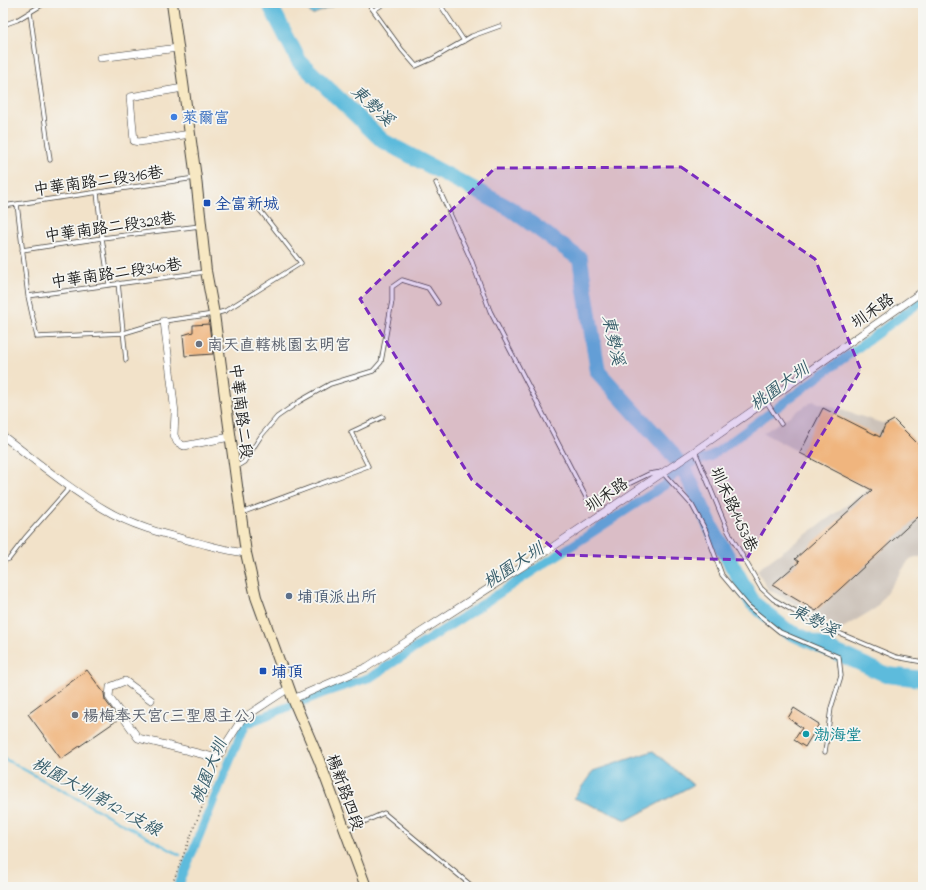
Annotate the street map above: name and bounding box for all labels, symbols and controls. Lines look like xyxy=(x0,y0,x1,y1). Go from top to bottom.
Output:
water label: 東勢溪 xyxy=(345,80,400,133)
place label: 萊爾富 xyxy=(182,107,230,131)
marker: 萊爾富 xyxy=(169,112,179,122)
street label: 中華南路二段316巷 xyxy=(32,161,165,203)
place label: 全富新城 xyxy=(215,193,279,217)
marker: 全富新城 xyxy=(202,198,212,208)
street label: 中華南路二段328巷 xyxy=(43,207,178,249)
street label: 中華南路二段340巷 xyxy=(49,253,183,295)
street label: 圳禾路 xyxy=(847,288,900,335)
water label: 東勢溪 xyxy=(595,313,630,369)
place label: 南天直轄桃園玄明宮 xyxy=(207,334,351,358)
marker: 南天直轄桃園玄明宮 xyxy=(194,339,204,349)
water label: 桃園大圳 xyxy=(745,356,816,417)
street label: 中華南路二段 xyxy=(222,362,258,460)
street label: 圳禾路1453巷 xyxy=(703,463,763,556)
street label: 圳禾路 xyxy=(581,472,634,519)
water label: 桃園大圳 xyxy=(478,536,551,595)
place label: 埔頂派出所 xyxy=(297,586,377,610)
marker: 埔頂派出所 xyxy=(284,591,294,601)
water label: 東勢溪 xyxy=(786,599,844,645)
place label: 埔頂 xyxy=(271,661,303,685)
marker: 埔頂 xyxy=(258,666,268,676)
place label: 楊梅奉天宮(三聖恩主公) xyxy=(83,705,255,729)
marker: 楊梅奉天宮(三聖恩主公) xyxy=(70,710,80,720)
place label: 渤海堂 xyxy=(814,724,862,748)
marker: 渤海堂 xyxy=(801,729,811,739)
water label: 桃園大圳 xyxy=(185,734,234,808)
water label: 桃園大圳第12-1支線 xyxy=(27,751,166,844)
street label: 楊新路四段 xyxy=(319,751,369,834)

